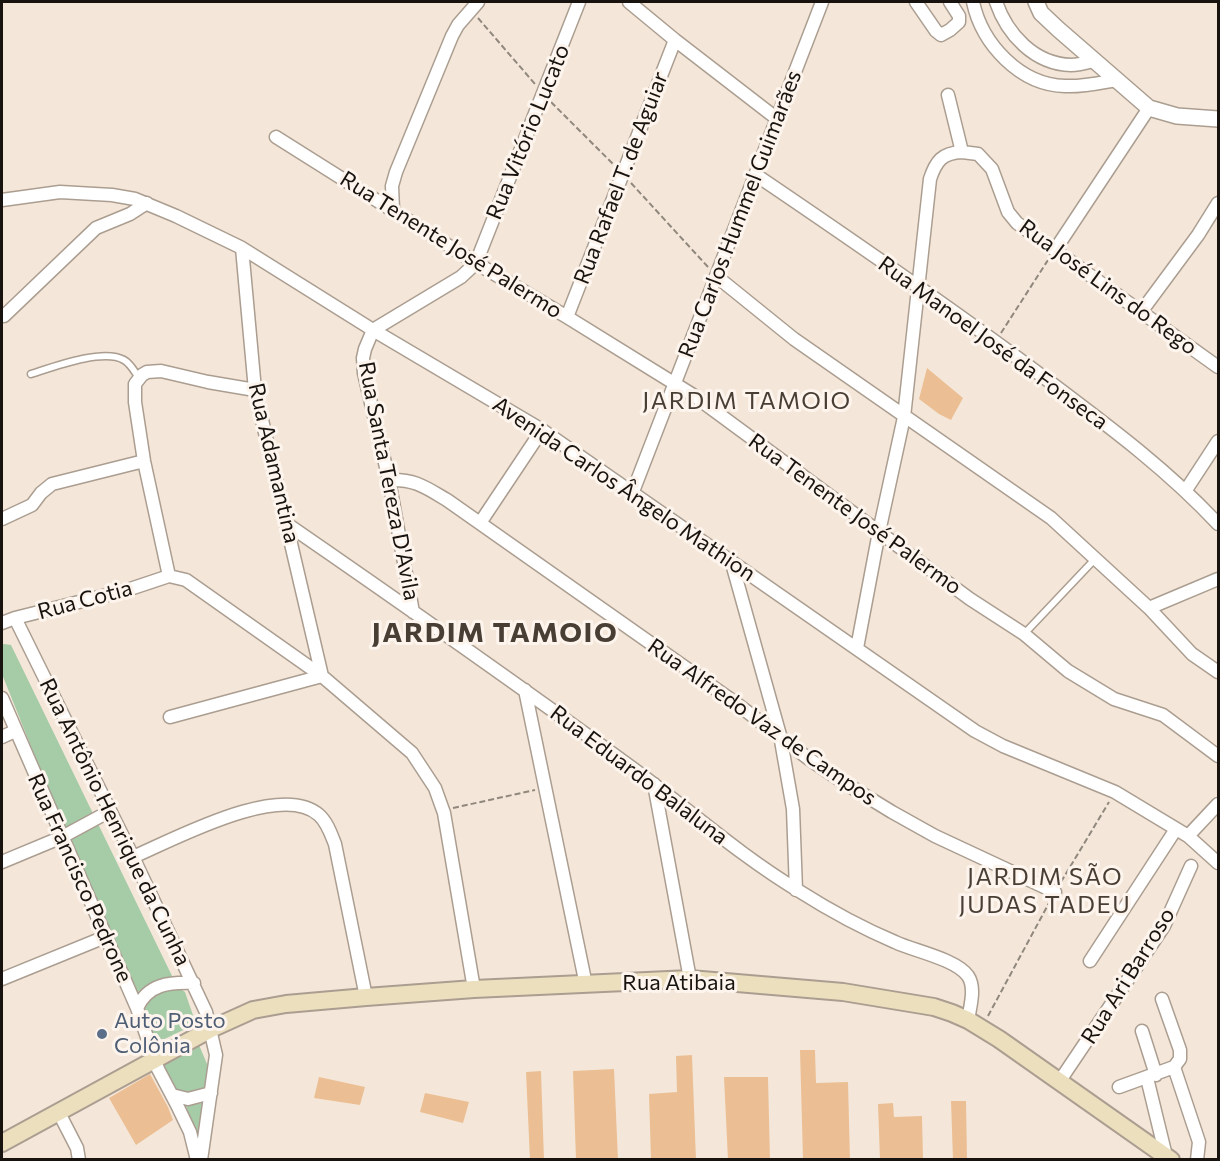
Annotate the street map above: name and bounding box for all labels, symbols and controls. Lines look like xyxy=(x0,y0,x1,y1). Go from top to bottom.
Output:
street label: Rua Vitório Lucato xyxy=(481,41,575,223)
street label: Rua Carlos Hummel Guimarães xyxy=(673,67,807,361)
street label: Rua Rafael T. de Aguiar xyxy=(568,68,674,288)
street label: Rua Tenente José Palermo xyxy=(335,166,567,324)
street label: Rua José Lins do Rego xyxy=(1014,214,1202,360)
street label: Rua Manoel José da Fonseca xyxy=(873,251,1113,435)
street label: Rua Santa Tereza D'Avila xyxy=(353,359,425,603)
street label: Rua Adamantina xyxy=(243,380,305,546)
district label: JARDIM TAMOIO xyxy=(642,387,852,415)
street label: Avenida Carlos Ângelo Mathion xyxy=(488,391,760,587)
street label: Rua Tenente José Palermo xyxy=(743,428,967,600)
street label: Rua Cotia xyxy=(35,575,135,625)
district label: JARDIM TAMOIO xyxy=(372,616,618,650)
street label: Rua Alfredo Vaz de Campos xyxy=(643,633,881,811)
street label: Rua Antônio Henrique da Cunha xyxy=(34,674,196,970)
street label: Rua Eduardo Balaluna xyxy=(545,700,733,850)
street label: Rua Francisco Pedrone xyxy=(22,769,138,987)
district label: JARDIM SÃO JUDAS TADEU xyxy=(959,863,1131,919)
street label: Rua Ari Barroso xyxy=(1076,903,1180,1049)
street label: Rua Atibaia xyxy=(622,970,736,996)
place label: Auto Posto Colônia xyxy=(114,1008,226,1060)
marker: Auto Posto Colônia xyxy=(95,1027,109,1041)

